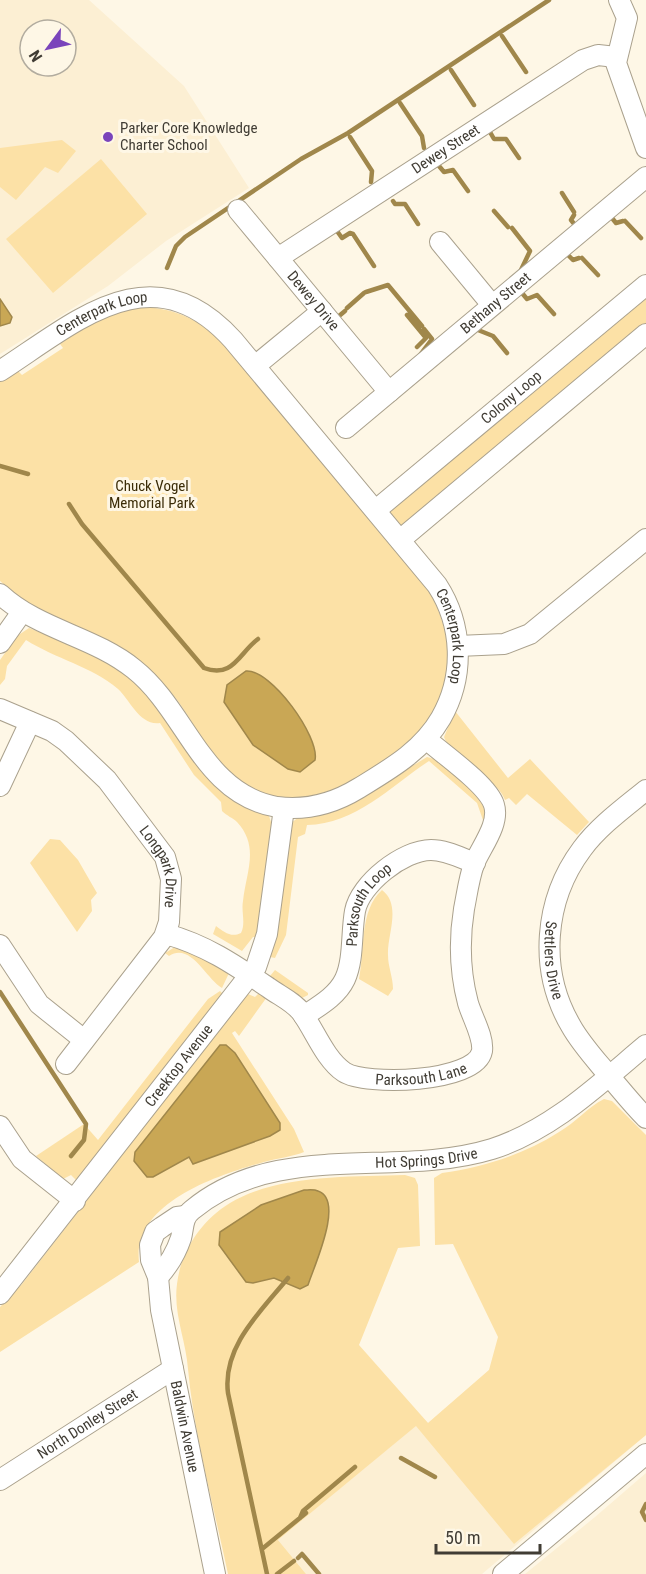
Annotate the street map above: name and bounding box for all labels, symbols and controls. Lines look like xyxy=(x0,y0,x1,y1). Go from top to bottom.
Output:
north arrow xyxy=(18,18,78,78)
text: N xyxy=(25,47,46,65)
place label: Parker Core Knowledge Charter School xyxy=(120,119,257,154)
street label: Dewey Street xyxy=(408,121,483,178)
marker: Parker Core Knowledge Charter School xyxy=(101,130,115,144)
street label: Dewey Drive xyxy=(283,267,343,334)
street label: Bethany Street xyxy=(457,268,534,337)
street label: Centerpark Loop xyxy=(53,288,148,340)
street label: Colony Loop xyxy=(477,367,545,428)
park label: Chuck Vogel Memorial Park xyxy=(109,477,195,512)
street label: Centerpark Loop xyxy=(432,585,467,686)
street label: Longpark Drive xyxy=(136,822,180,908)
street label: Parksouth Loop xyxy=(343,859,395,947)
street label: Settlers Drive xyxy=(540,920,567,1002)
street label: Creektop Avenue xyxy=(141,1021,217,1110)
street label: Parksouth Lane xyxy=(375,1059,470,1089)
street label: Hot Springs Drive xyxy=(375,1144,479,1172)
street label: Baldwin Avenue xyxy=(167,1379,203,1474)
street label: North Donley Street xyxy=(34,1385,141,1463)
scale bar xyxy=(436,1517,540,1555)
text: 50 m xyxy=(445,1527,480,1548)

